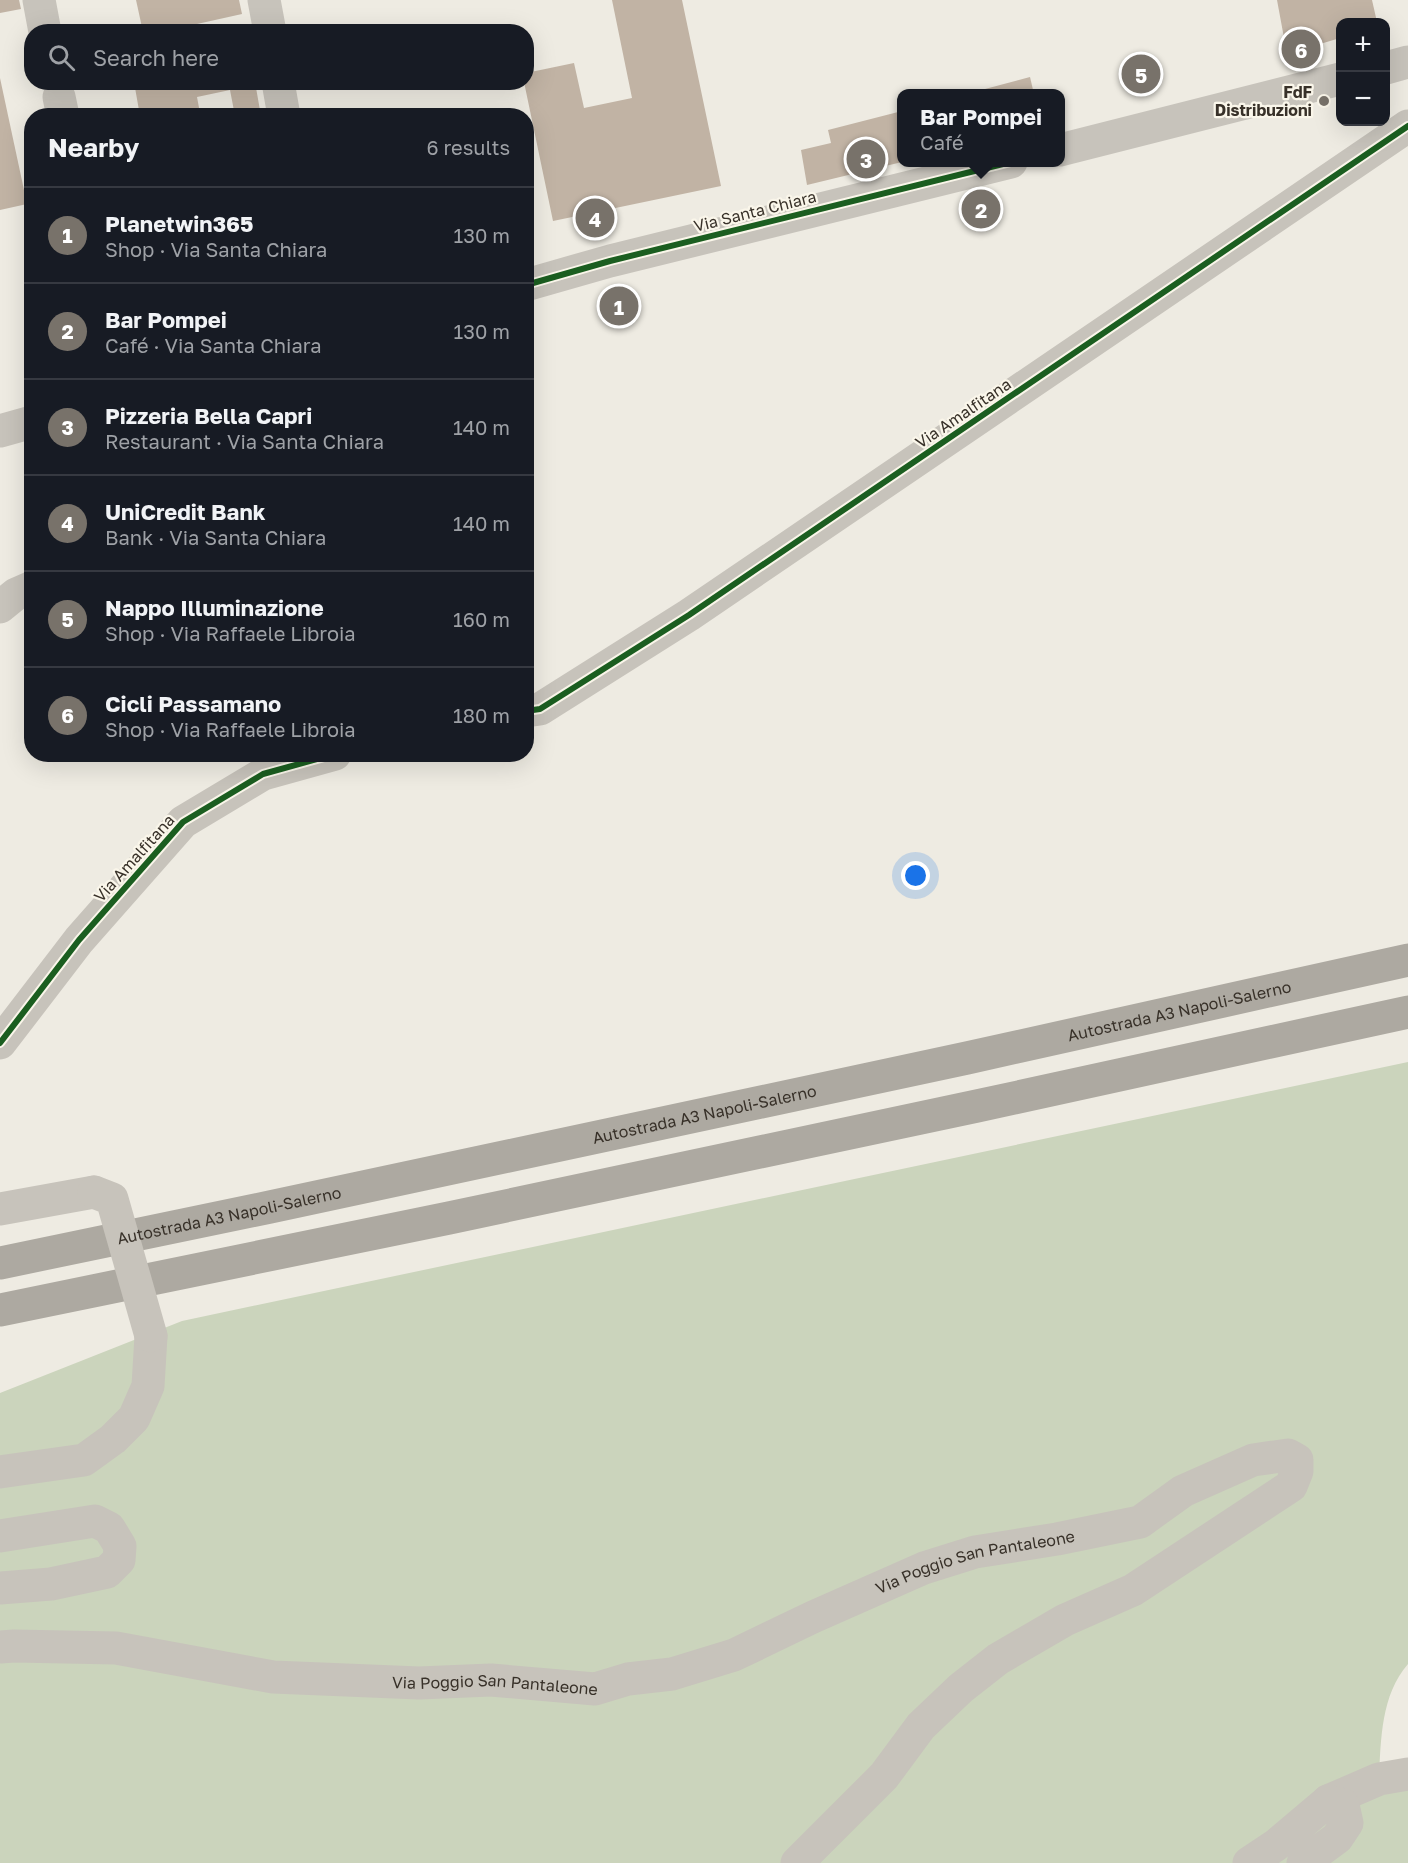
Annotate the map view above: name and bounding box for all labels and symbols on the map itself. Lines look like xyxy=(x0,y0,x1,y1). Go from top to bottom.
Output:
pin: 6 xyxy=(1282,26,1320,72)
pin: 5 xyxy=(1122,52,1160,97)
place label: FdF Distribuzioni xyxy=(1215,82,1312,120)
marker: FdF Distribuzioni xyxy=(1317,94,1331,108)
pin: 3 xyxy=(846,136,886,182)
street label: Via Santa Chiara xyxy=(692,186,818,236)
pin: 2 xyxy=(962,186,1000,232)
pin: 4 xyxy=(576,196,614,240)
pin: 1 xyxy=(600,284,638,328)
street label: Via Amalfitana xyxy=(911,374,1015,452)
street label: Via Amalfitana xyxy=(89,810,179,906)
your location xyxy=(901,861,930,890)
street label: Autostrada A3 Napoli-Salerno xyxy=(1066,976,1293,1045)
street label: Autostrada A3 Napoli-Salerno xyxy=(591,1080,818,1148)
street label: Autostrada A3 Napoli-Salerno xyxy=(115,1182,343,1248)
street label: Via Poggio San Pantaleone xyxy=(872,1526,1076,1598)
street label: Via Poggio San Pantaleone xyxy=(392,1670,599,1699)

